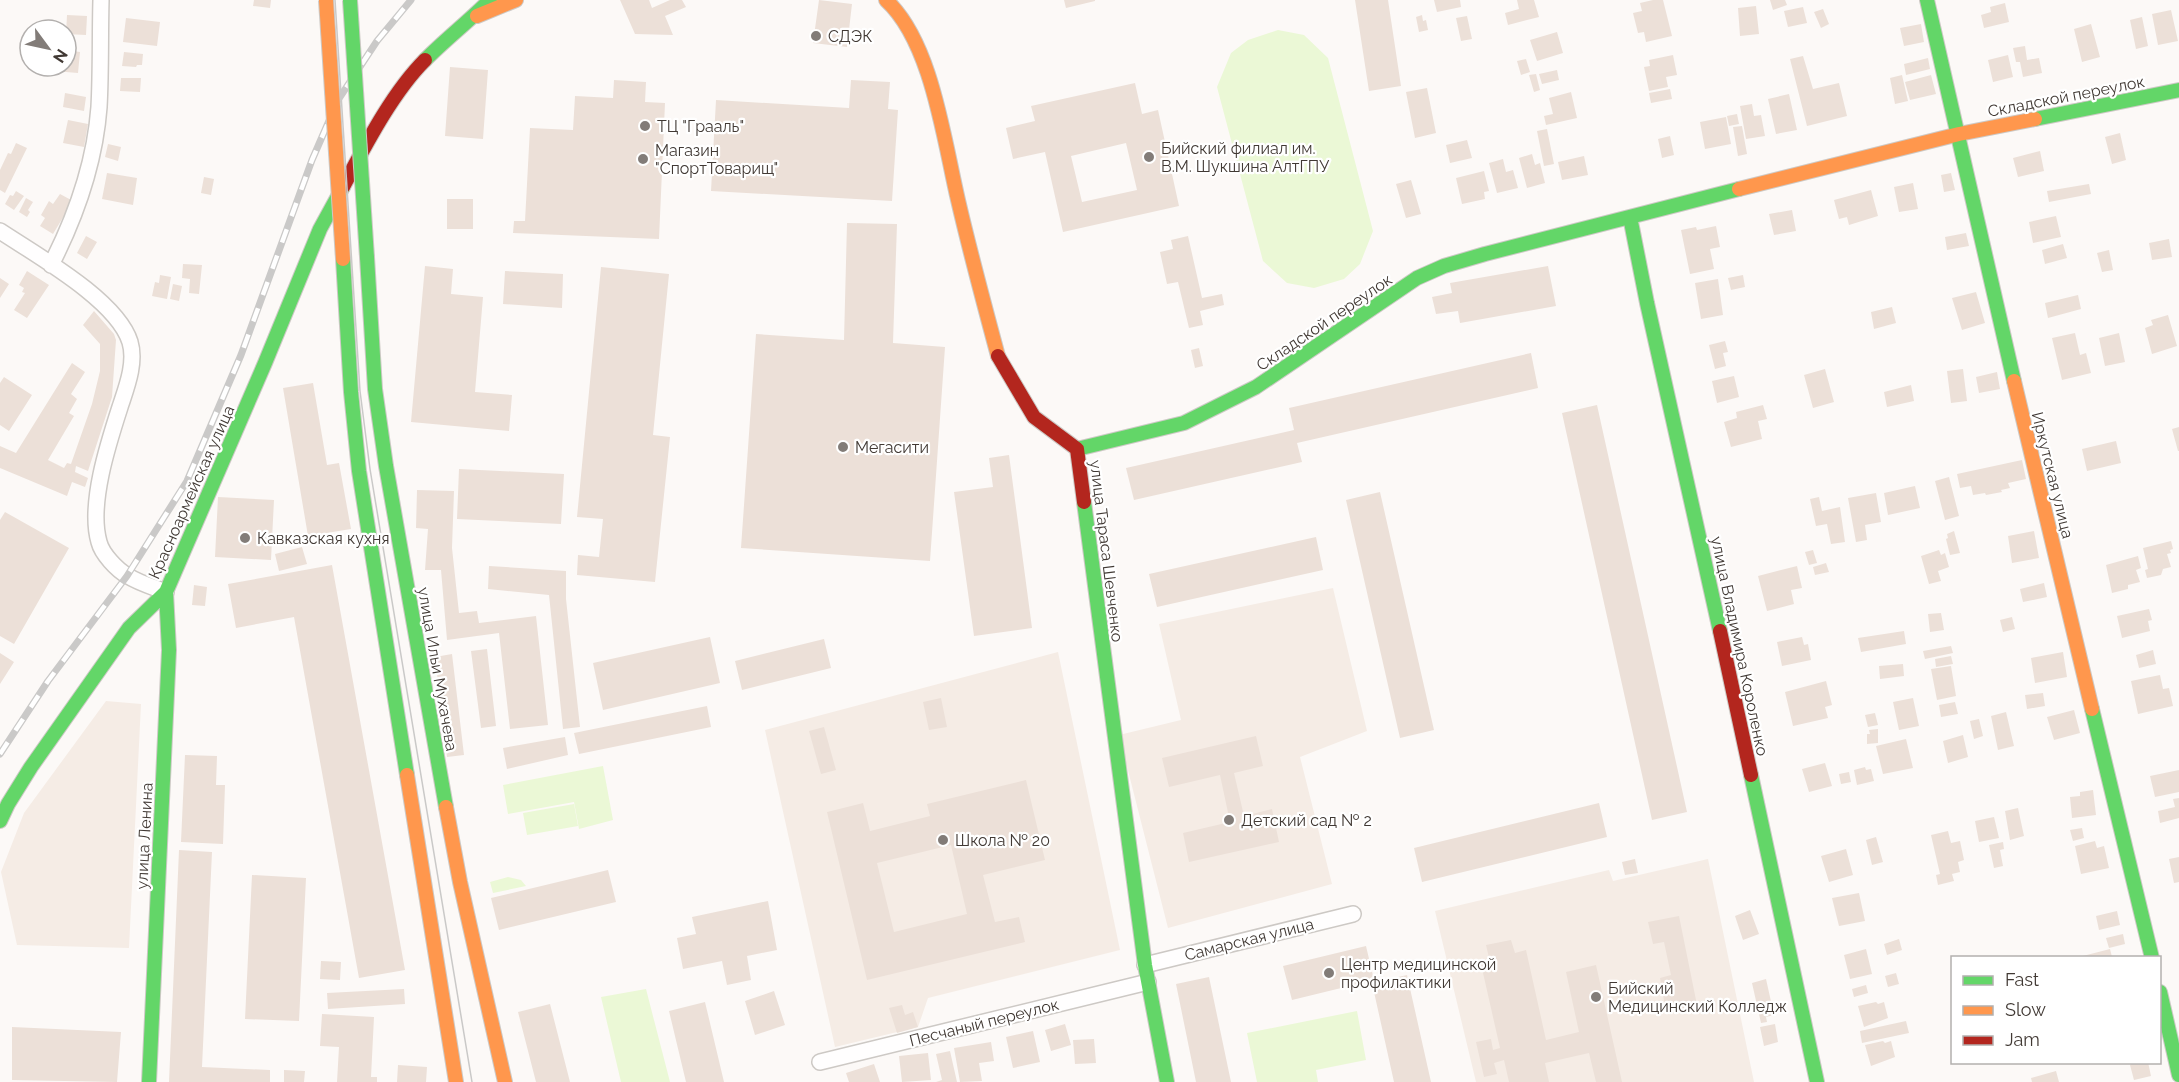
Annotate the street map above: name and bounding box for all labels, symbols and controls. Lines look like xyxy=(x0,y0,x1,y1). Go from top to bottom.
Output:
north arrow xyxy=(18,18,78,78)
place label: СДЭК xyxy=(828,27,872,46)
marker: СДЭК xyxy=(809,29,823,43)
text: N xyxy=(49,46,71,66)
street label: Складской переулок xyxy=(1986,72,2146,121)
place label: ТЦ "Грааль" xyxy=(657,117,744,136)
marker: ТЦ "Грааль" xyxy=(638,119,652,133)
place label: Бийский филиал им. В.М. Шукшина АлтГПУ xyxy=(1161,139,1329,176)
place label: Магазин "СпортТоварищ" xyxy=(655,141,778,178)
marker: Бийский филиал им. В.М. Шукшина АлтГПУ xyxy=(1142,150,1156,164)
marker: Магазин "СпортТоварищ" xyxy=(636,152,650,166)
street label: Складской переулок xyxy=(1253,270,1396,375)
street label: Красноармейская улица xyxy=(145,402,238,582)
street label: Иркутская улица xyxy=(2028,410,2077,540)
place label: Мегасити xyxy=(855,438,929,457)
marker: Мегасити xyxy=(836,440,850,454)
street label: улица Тараса Шевченко xyxy=(1086,459,1127,643)
place label: Кавказская кухня xyxy=(257,529,390,548)
marker: Кавказская кухня xyxy=(238,531,252,545)
street label: улица Владимира Короленко xyxy=(1707,535,1772,758)
street label: улица Ильи Мухачева xyxy=(414,586,461,753)
street label: улица Ленина xyxy=(132,782,157,890)
place label: Детский сад № 2 xyxy=(1241,811,1372,830)
marker: Детский сад № 2 xyxy=(1222,813,1236,827)
place label: Школа № 20 xyxy=(955,831,1050,850)
marker: Школа № 20 xyxy=(936,833,950,847)
street label: Самарская улица xyxy=(1183,914,1316,965)
place label: Центр медицинской профилактики xyxy=(1341,955,1496,992)
legend xyxy=(1951,956,2161,1064)
marker: Центр медицинской профилактики xyxy=(1322,966,1336,980)
text: Fast xyxy=(2005,969,2039,990)
place label: Бийский Медицинский Колледж xyxy=(1608,979,1787,1016)
marker: Бийский Медицинский Колледж xyxy=(1589,990,1603,1004)
street label: Песчаный переулок xyxy=(907,995,1061,1050)
text: Slow xyxy=(2005,999,2046,1020)
text: Jam xyxy=(2005,1029,2040,1050)

